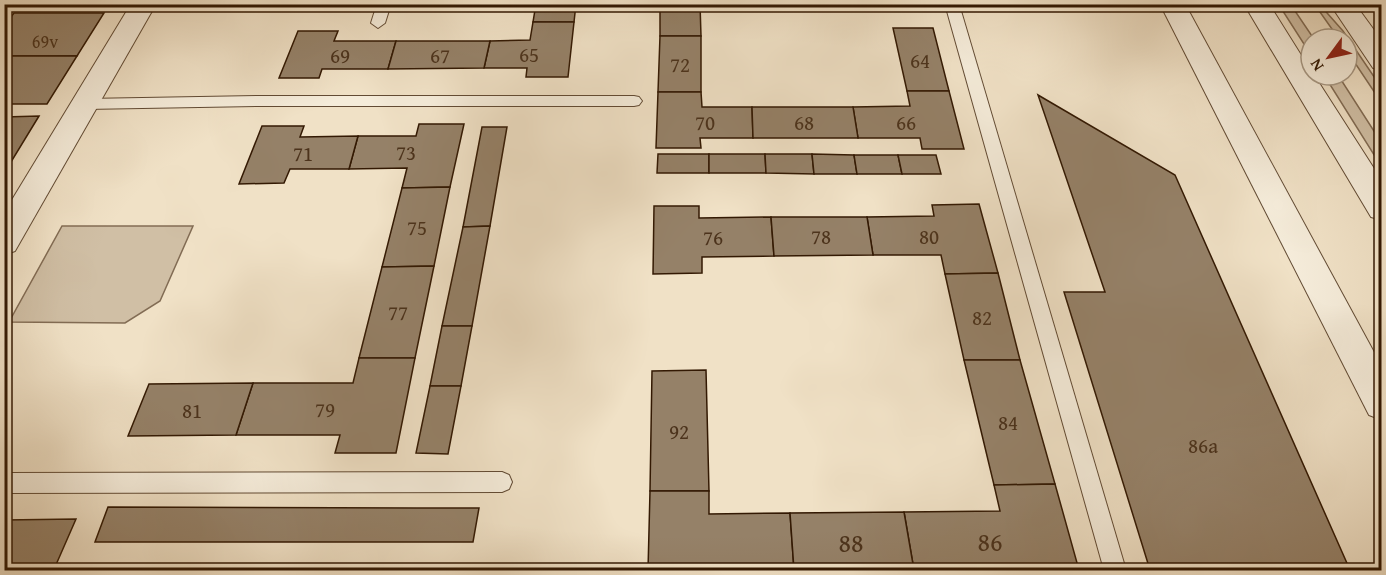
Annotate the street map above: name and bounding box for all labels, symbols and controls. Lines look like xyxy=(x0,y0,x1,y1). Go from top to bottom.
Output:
north arrow xyxy=(1299,27,1359,87)
house number: 69v xyxy=(32,28,58,55)
house number: 65 xyxy=(519,39,539,70)
house number: 69 xyxy=(330,40,350,71)
house number: 67 xyxy=(430,40,450,71)
house number: 64 xyxy=(910,45,930,76)
house number: 72 xyxy=(670,49,690,80)
text: N xyxy=(1303,54,1329,76)
house number: 70 xyxy=(695,107,715,138)
house number: 68 xyxy=(794,107,814,138)
house number: 66 xyxy=(896,107,916,138)
house number: 73 xyxy=(396,137,416,168)
house number: 71 xyxy=(293,138,313,169)
house number: 75 xyxy=(407,212,427,243)
house number: 78 xyxy=(811,221,831,252)
house number: 80 xyxy=(919,221,939,252)
house number: 76 xyxy=(703,222,723,253)
house number: 77 xyxy=(388,297,408,328)
house number: 82 xyxy=(972,302,992,333)
house number: 79 xyxy=(315,394,335,425)
house number: 81 xyxy=(182,395,202,426)
house number: 84 xyxy=(998,407,1018,438)
house number: 92 xyxy=(669,416,689,447)
house number: 86a xyxy=(1188,430,1218,461)
house number: 86 xyxy=(977,522,1003,561)
house number: 88 xyxy=(838,523,864,562)

